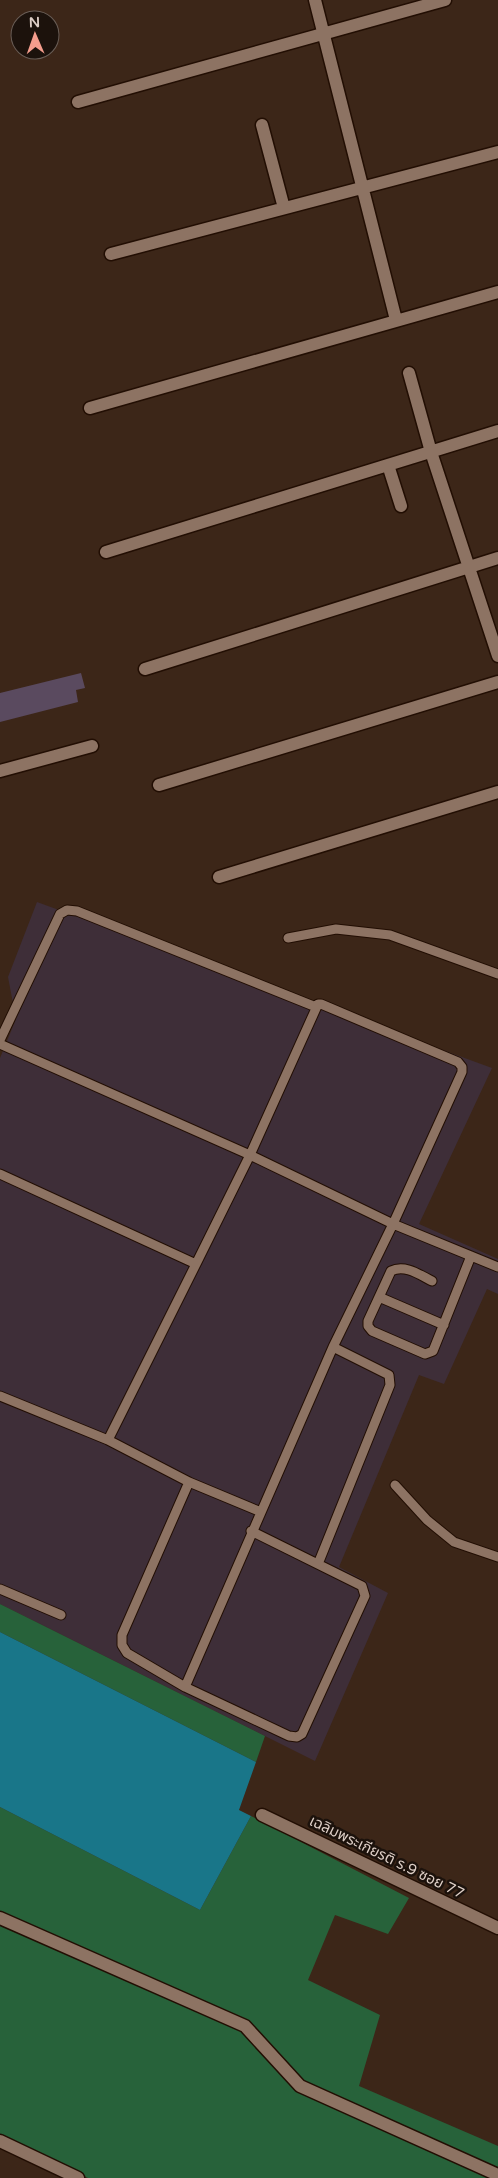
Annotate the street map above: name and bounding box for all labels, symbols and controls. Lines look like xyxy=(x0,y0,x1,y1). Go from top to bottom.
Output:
north arrow xyxy=(10,10,60,60)
text: N xyxy=(29,14,40,31)
street label: เฉลิมพระเกียรติ ร.9 ซอย 77 xyxy=(307,1812,467,1902)

